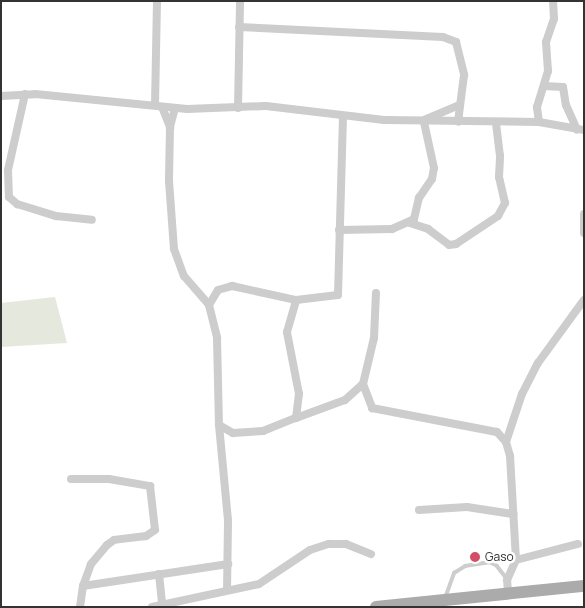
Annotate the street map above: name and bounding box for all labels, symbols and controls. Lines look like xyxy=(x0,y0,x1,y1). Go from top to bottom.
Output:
place label: Gaso xyxy=(485,550,514,564)
marker: Gaso xyxy=(469,551,481,563)

